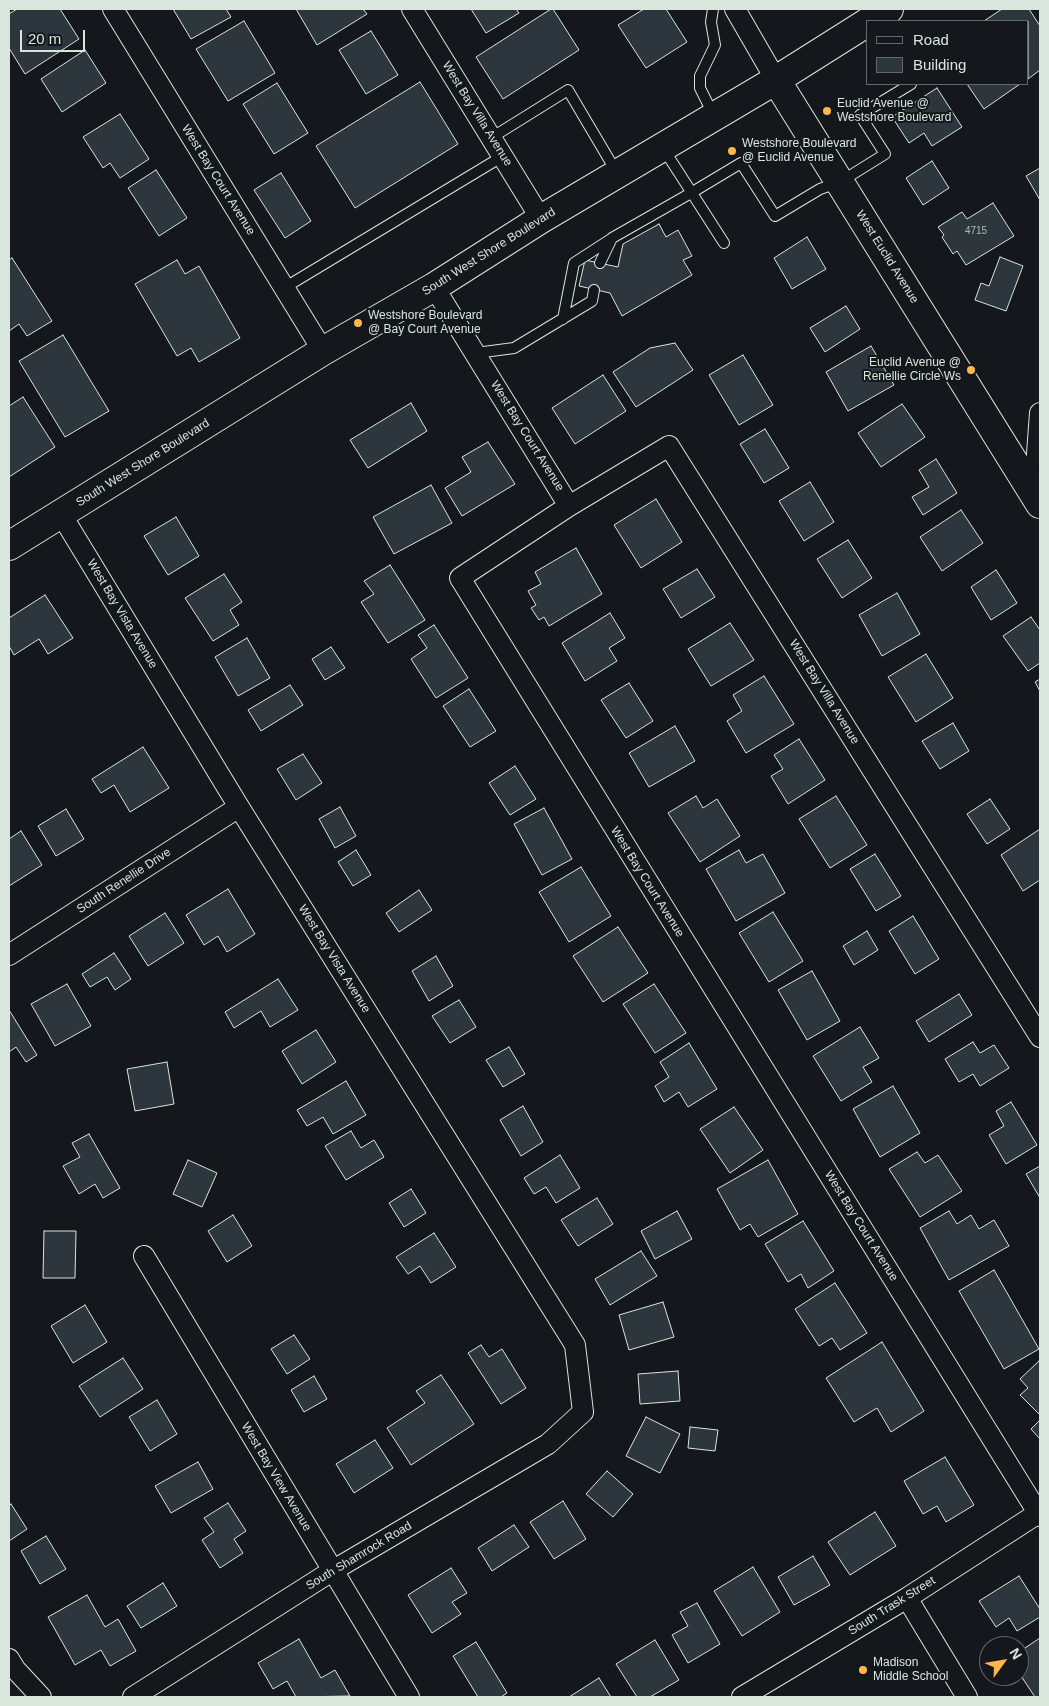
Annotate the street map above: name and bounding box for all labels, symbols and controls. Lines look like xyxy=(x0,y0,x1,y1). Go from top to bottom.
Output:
scale bar xyxy=(22,20,88,52)
legend xyxy=(866,20,1029,85)
text: 20 m xyxy=(28,30,61,47)
text: Road xyxy=(913,31,949,48)
text: Building xyxy=(913,56,966,73)
street label: West Bay Villa Avenue xyxy=(439,59,515,169)
place label: Euclid Avenue @ Westshore Boulevard xyxy=(837,97,952,125)
marker: Euclid Avenue @ Westshore Boulevard xyxy=(821,105,833,117)
street label: West Bay Court Avenue xyxy=(178,122,258,238)
place label: Westshore Boulevard @ Euclid Avenue xyxy=(742,137,857,165)
marker: Westshore Boulevard @ Euclid Avenue xyxy=(726,145,738,157)
street label: South West Shore Boulevard xyxy=(420,205,558,299)
street label: West Euclid Avenue xyxy=(853,208,921,306)
house number: 4715 xyxy=(965,225,987,237)
place label: Westshore Boulevard @ Bay Court Avenue xyxy=(368,309,483,337)
marker: Westshore Boulevard @ Bay Court Avenue xyxy=(352,317,364,329)
place label: Euclid Avenue @ Renellie Circle Ws xyxy=(863,356,961,384)
marker: Euclid Avenue @ Renellie Circle Ws xyxy=(965,364,977,376)
street label: West Bay Court Avenue xyxy=(487,378,567,494)
street label: South West Shore Boulevard xyxy=(74,416,212,510)
street label: West Bay Vista Avenue xyxy=(84,557,160,671)
street label: West Bay Villa Avenue xyxy=(786,637,862,747)
street label: West Bay Court Avenue xyxy=(607,824,687,940)
street label: South Renellie Drive xyxy=(74,845,174,917)
street label: West Bay Vista Avenue xyxy=(295,902,373,1016)
street label: West Bay Court Avenue xyxy=(821,1168,901,1284)
street label: West Bay View Avenue xyxy=(238,1420,314,1534)
street label: South Shamrock Road xyxy=(304,1519,414,1593)
street label: South Trask Street xyxy=(846,1574,938,1638)
north arrow xyxy=(979,1636,1029,1686)
text: N xyxy=(1006,1645,1025,1662)
place label: Madison Middle School xyxy=(873,1656,948,1684)
marker: Madison Middle School xyxy=(857,1664,869,1676)

